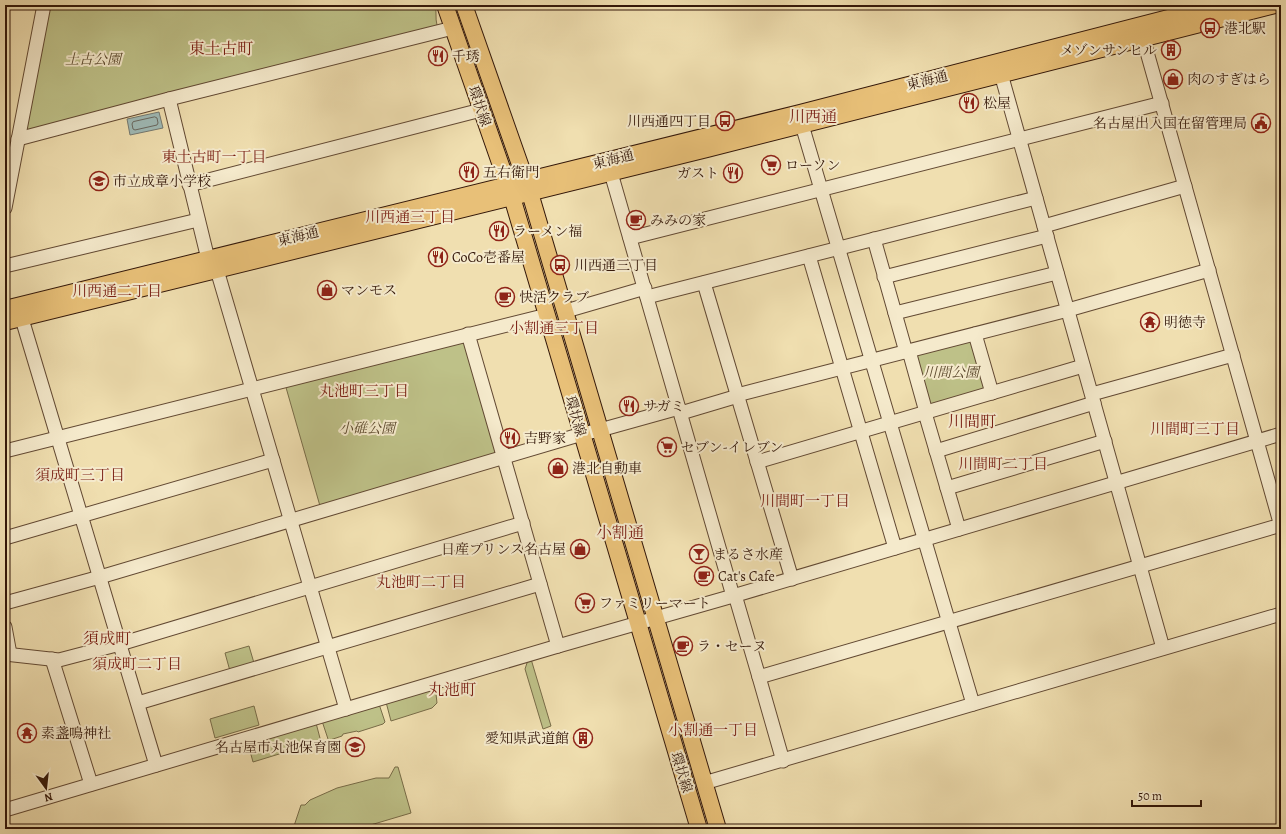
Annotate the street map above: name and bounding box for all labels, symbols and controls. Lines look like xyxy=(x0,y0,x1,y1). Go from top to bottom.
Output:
bus stop icon: 港北駅 xyxy=(1199,17,1221,39)
place label: 港北駅 xyxy=(1224,19,1266,38)
district label: 東土古町 xyxy=(189,38,253,60)
building icon: メゾンサンヒル xyxy=(1160,39,1182,61)
place label: メゾンサンヒル xyxy=(1060,41,1157,60)
restaurant icon: 千琇 xyxy=(427,45,449,67)
place label: 千琇 xyxy=(452,47,480,66)
park label: 土古公園 xyxy=(65,50,123,69)
street label: 東海通 xyxy=(904,66,950,95)
shop icon: 肉のすぎはら xyxy=(1162,68,1184,90)
place label: 肉のすぎはら xyxy=(1187,70,1271,89)
street label: 環状線 xyxy=(464,83,495,129)
restaurant icon: 松屋 xyxy=(958,92,980,114)
place label: 松屋 xyxy=(983,94,1011,113)
district label: 川西通 xyxy=(789,106,837,128)
bus stop icon: 川西通四丁目 xyxy=(714,110,736,132)
place label: 川西通四丁目 xyxy=(627,112,711,131)
public building icon: 名古屋出入国在留管理局 xyxy=(1250,112,1272,134)
place label: 名古屋出入国在留管理局 xyxy=(1093,114,1247,133)
street label: 東海通 xyxy=(590,145,636,174)
district label: 東土古町一丁目 xyxy=(161,147,267,167)
supermarket icon: ローソン xyxy=(760,154,782,176)
place label: ローソン xyxy=(785,156,840,175)
restaurant icon: 五右衛門 xyxy=(458,161,480,183)
restaurant icon: ガスト xyxy=(722,162,744,184)
place label: 五右衛門 xyxy=(483,163,539,182)
place label: ガスト xyxy=(677,164,719,183)
school or university icon: 市立成章小学校 xyxy=(88,170,110,192)
place label: 市立成章小学校 xyxy=(113,172,211,191)
district label: 川西通三丁目 xyxy=(365,207,455,227)
cafe icon: みみの家 xyxy=(625,209,647,231)
place label: みみの家 xyxy=(650,211,706,230)
restaurant icon: ラーメン福 xyxy=(488,220,510,242)
street label: 東海通 xyxy=(275,222,321,251)
place label: ラーメン福 xyxy=(513,222,582,241)
restaurant icon: CoCo壱番屋 xyxy=(427,246,449,268)
place label: CoCo壱番屋 xyxy=(452,248,525,267)
bus stop icon: 川西通三丁目 xyxy=(549,254,571,276)
place label: 川西通三丁目 xyxy=(574,256,658,275)
shop icon: マンモス xyxy=(316,279,338,301)
district label: 川西通二丁目 xyxy=(72,281,162,301)
place label: マンモス xyxy=(341,281,397,300)
cafe icon: 快活クラブ xyxy=(494,286,516,308)
place label: 快活クラブ xyxy=(519,288,589,307)
temple icon: 明徳寺 xyxy=(1139,311,1161,333)
place label: 明徳寺 xyxy=(1164,313,1206,332)
district label: 小割通三丁目 xyxy=(509,318,599,338)
park label: 川間公園 xyxy=(923,363,981,382)
district label: 丸池町三丁目 xyxy=(319,381,409,401)
street label: 環状線 xyxy=(561,393,590,439)
restaurant icon: サガミ xyxy=(618,395,640,417)
place label: サガミ xyxy=(643,397,685,416)
district label: 川間町 xyxy=(948,411,996,433)
park label: 小碓公園 xyxy=(339,419,397,438)
district label: 川間町三丁目 xyxy=(1150,419,1240,439)
restaurant icon: 吉野家 xyxy=(499,427,521,449)
place label: 吉野家 xyxy=(524,429,566,448)
supermarket icon: セブン-イレブン xyxy=(656,436,678,458)
place label: セブン-イレブン xyxy=(681,438,783,457)
district label: 川間町二丁目 xyxy=(958,454,1048,474)
shop icon: 港北自動車 xyxy=(547,457,569,479)
place label: 港北自動車 xyxy=(572,459,642,478)
district label: 須成町三丁目 xyxy=(35,465,125,485)
district label: 川間町一丁目 xyxy=(760,491,850,511)
district label: 小割通 xyxy=(596,522,644,544)
shop icon: 日産プリンス名古屋 xyxy=(569,538,591,560)
place label: 日産プリンス名古屋 xyxy=(441,540,566,559)
bar icon: まるさ水産 xyxy=(688,543,710,565)
place label: まるさ水産 xyxy=(713,545,783,564)
cafe icon: Cat's Cafe xyxy=(693,565,715,587)
place label: Cat's Cafe xyxy=(718,567,775,586)
district label: 丸池町二丁目 xyxy=(376,572,466,592)
supermarket icon: ファミリーマート xyxy=(574,592,596,614)
place label: ファミリーマート xyxy=(599,594,711,613)
district label: 須成町 xyxy=(83,628,131,650)
cafe icon: ラ・セーヌ xyxy=(672,635,694,657)
place label: ラ・セーヌ xyxy=(697,637,766,656)
district label: 須成町二丁目 xyxy=(92,654,182,674)
district label: 丸池町 xyxy=(428,679,476,701)
district label: 小割通一丁目 xyxy=(668,720,758,740)
temple icon: 素盞鳴神社 xyxy=(16,722,38,744)
place label: 素盞鳴神社 xyxy=(41,724,111,743)
building icon: 愛知県武道館 xyxy=(572,727,594,749)
place label: 愛知県武道館 xyxy=(485,729,569,748)
school or university icon: 名古屋市丸池保育園 xyxy=(344,736,366,758)
place label: 名古屋市丸池保育園 xyxy=(215,738,341,757)
street label: 環状線 xyxy=(666,749,697,795)
north arrow xyxy=(26,768,66,808)
scale bar xyxy=(1132,782,1201,808)
text: 50 m xyxy=(1138,788,1162,804)
text: N xyxy=(43,789,54,805)

